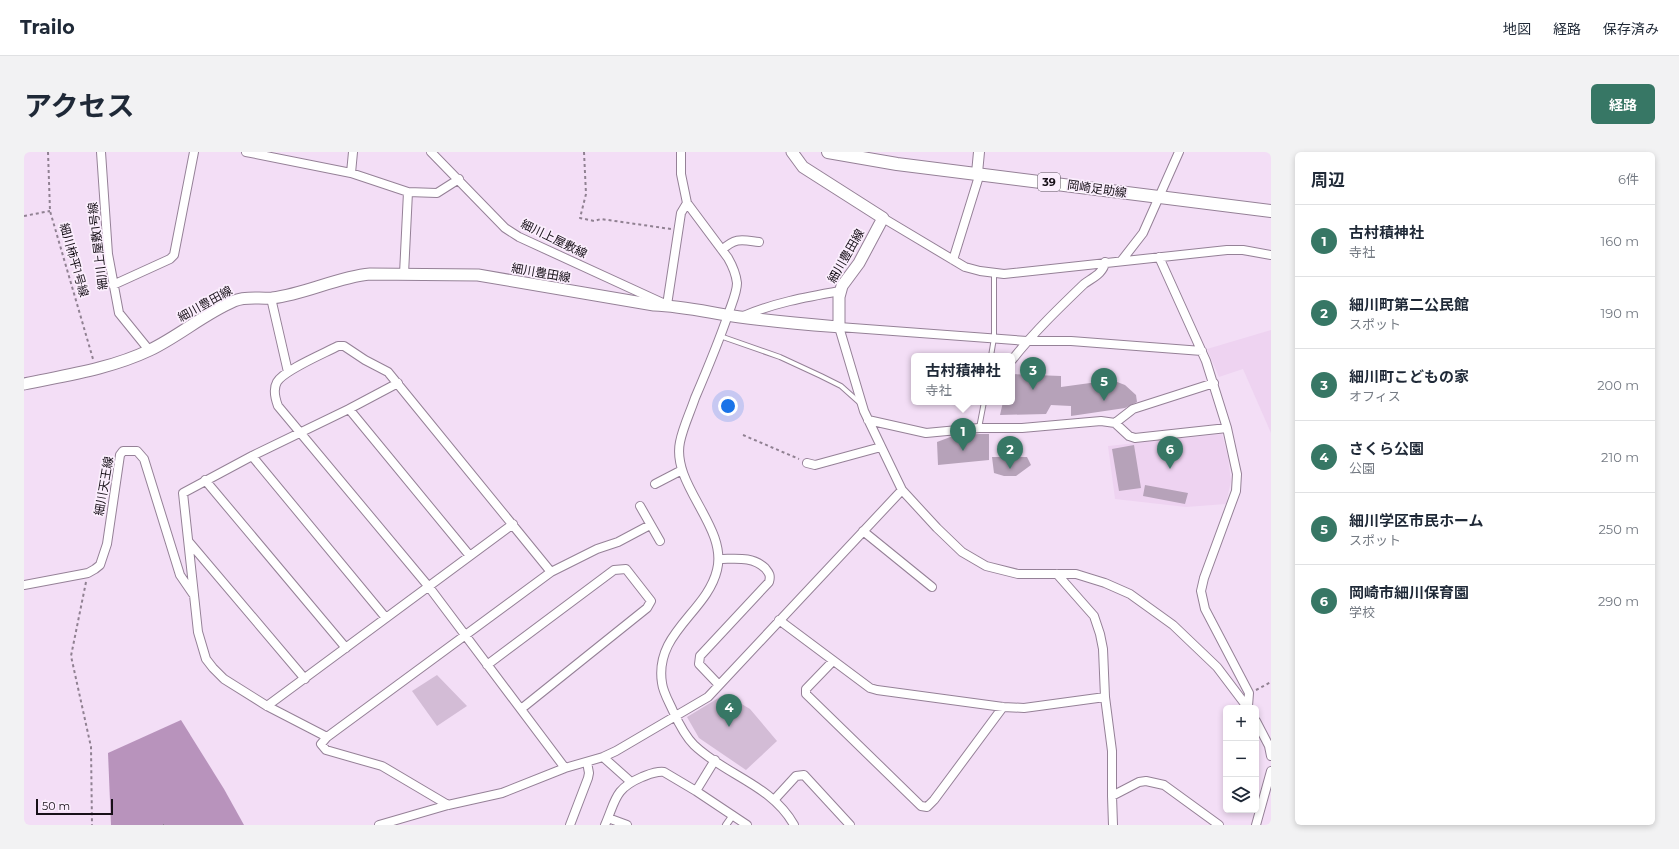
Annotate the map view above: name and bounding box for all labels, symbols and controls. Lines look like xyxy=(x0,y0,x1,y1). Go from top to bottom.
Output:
text: Trailo xyxy=(20,16,75,39)
text: 地図 xyxy=(1503,20,1531,38)
text: 経路 xyxy=(1553,20,1581,38)
text: 保存済み xyxy=(1603,20,1659,38)
button: 経路 xyxy=(1591,84,1655,124)
text: アクセス xyxy=(24,89,135,123)
text: 周辺 xyxy=(1311,170,1345,190)
text: 6件 xyxy=(1618,171,1639,187)
road number: 39 xyxy=(1038,173,1060,191)
street label: 岡崎足助線 xyxy=(1066,177,1128,200)
street label: 細川上屋敷1号線 xyxy=(85,201,110,291)
street label: 細川上屋敷線 xyxy=(519,216,590,261)
street label: 細川柿平1号線 xyxy=(57,221,92,299)
text: 古村積神社 xyxy=(1349,223,1424,242)
street label: 細川豊田線 xyxy=(824,226,867,285)
text: 1 xyxy=(1321,233,1327,249)
text: 160 m xyxy=(1601,233,1639,249)
text: 寺社 xyxy=(1349,244,1375,260)
street label: 細川豊田線 xyxy=(510,260,572,285)
street label: 細川豊田線 xyxy=(175,282,235,325)
text: 細川町第二公民館 xyxy=(1349,295,1469,314)
text: 2 xyxy=(1320,305,1328,321)
text: 190 m xyxy=(1601,305,1639,321)
text: スポット xyxy=(1349,316,1401,332)
popup xyxy=(911,353,1015,405)
pin: 3 xyxy=(1020,357,1046,390)
text: 古村積神社 xyxy=(925,361,1001,380)
text: 細川町こどもの家 xyxy=(1349,367,1469,386)
pin: 5 xyxy=(1091,368,1117,401)
text: 3 xyxy=(1320,377,1328,393)
text: 200 m xyxy=(1597,377,1639,393)
text: 寺社 xyxy=(925,382,952,398)
text: オフィス xyxy=(1349,388,1401,404)
your location xyxy=(718,396,738,416)
pin: 1 xyxy=(950,418,976,451)
pin: 2 xyxy=(997,436,1023,469)
pin: 6 xyxy=(1157,436,1183,469)
text: さくら公園 xyxy=(1349,439,1424,458)
text: 4 xyxy=(1320,449,1328,465)
text: 210 m xyxy=(1601,449,1639,465)
street label: 細川天王線 xyxy=(91,455,116,517)
text: 公園 xyxy=(1349,460,1375,476)
text: 細川学区市民ホーム xyxy=(1349,511,1484,530)
text: 5 xyxy=(1320,521,1328,537)
text: 250 m xyxy=(1598,521,1639,537)
text: スポット xyxy=(1349,532,1401,548)
text: 岡崎市細川保育園 xyxy=(1349,583,1469,602)
text: 6 xyxy=(1320,593,1328,609)
text: 290 m xyxy=(1598,593,1639,609)
text: 学校 xyxy=(1349,604,1375,620)
pin: 4 xyxy=(716,694,742,727)
map controls xyxy=(1223,705,1259,813)
button: + xyxy=(1223,705,1259,741)
button: − xyxy=(1223,741,1259,777)
button: layers xyxy=(1223,777,1259,813)
scale bar xyxy=(36,797,113,816)
text: 50 m xyxy=(42,799,70,813)

